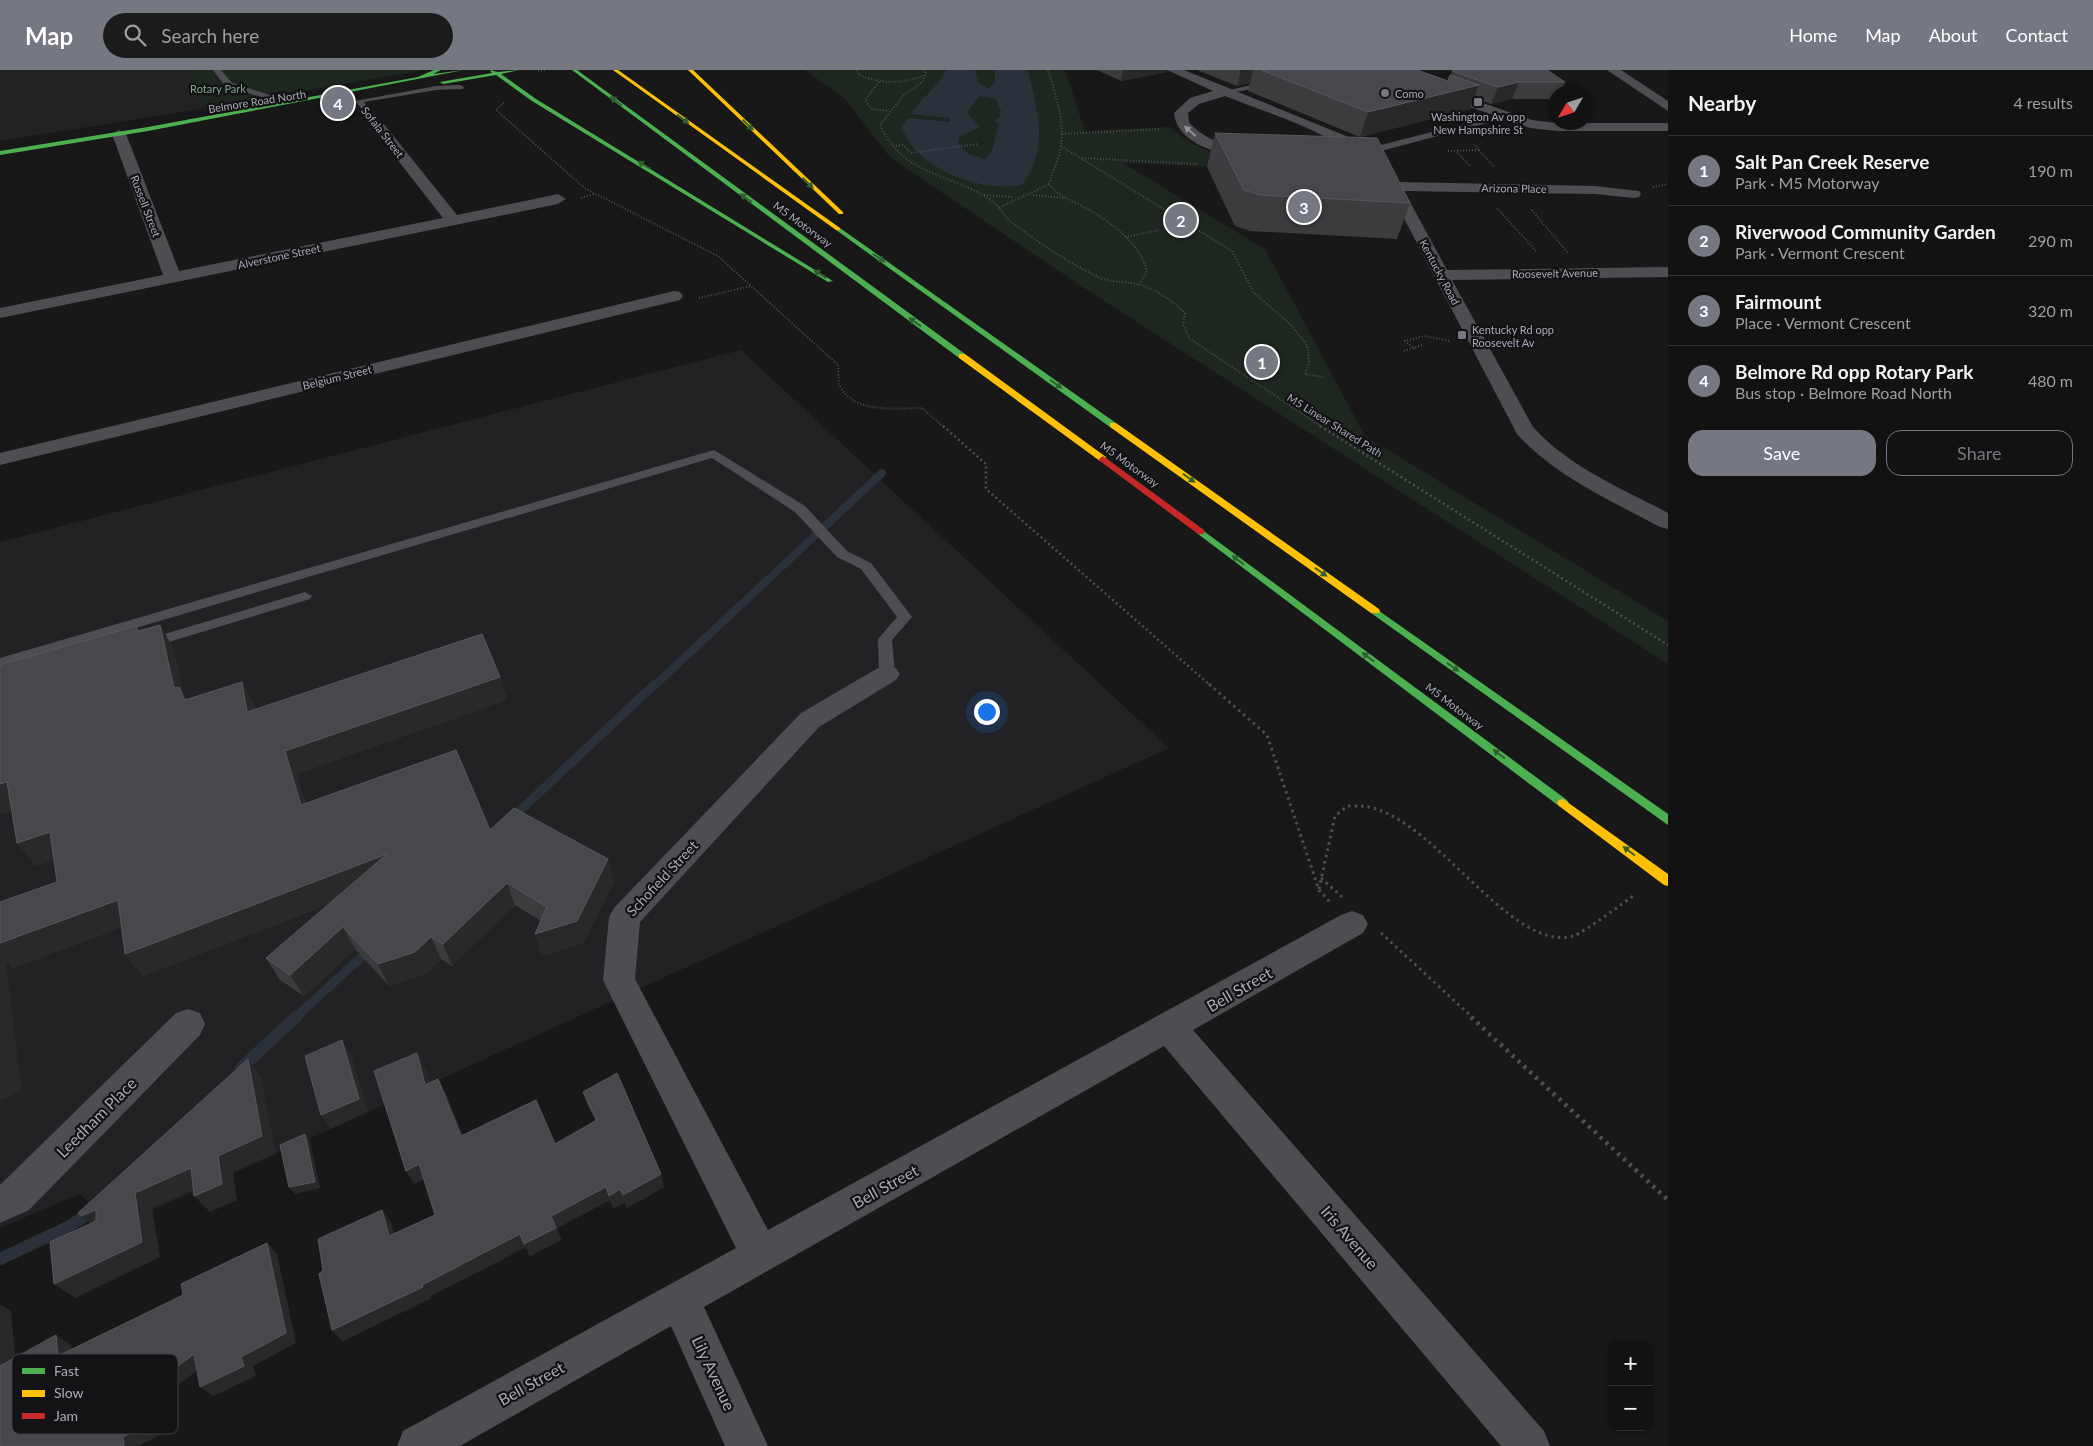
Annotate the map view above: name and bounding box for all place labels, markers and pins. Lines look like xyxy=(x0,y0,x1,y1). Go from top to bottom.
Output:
pin: 4 xyxy=(322,84,354,122)
marker: Como xyxy=(1379,87,1391,99)
place label: Como xyxy=(1395,87,1424,100)
marker: Washington Av opp New Hampshire St xyxy=(1472,96,1484,108)
place label: Washington Av opp New Hampshire St xyxy=(1431,110,1525,136)
pin: 3 xyxy=(1288,188,1320,226)
pin: 2 xyxy=(1165,201,1197,239)
place label: Kentucky Rd opp Roosevelt Av xyxy=(1472,323,1554,349)
marker: Kentucky Rd opp Roosevelt Av xyxy=(1456,329,1468,341)
pin: 1 xyxy=(1246,343,1278,381)

